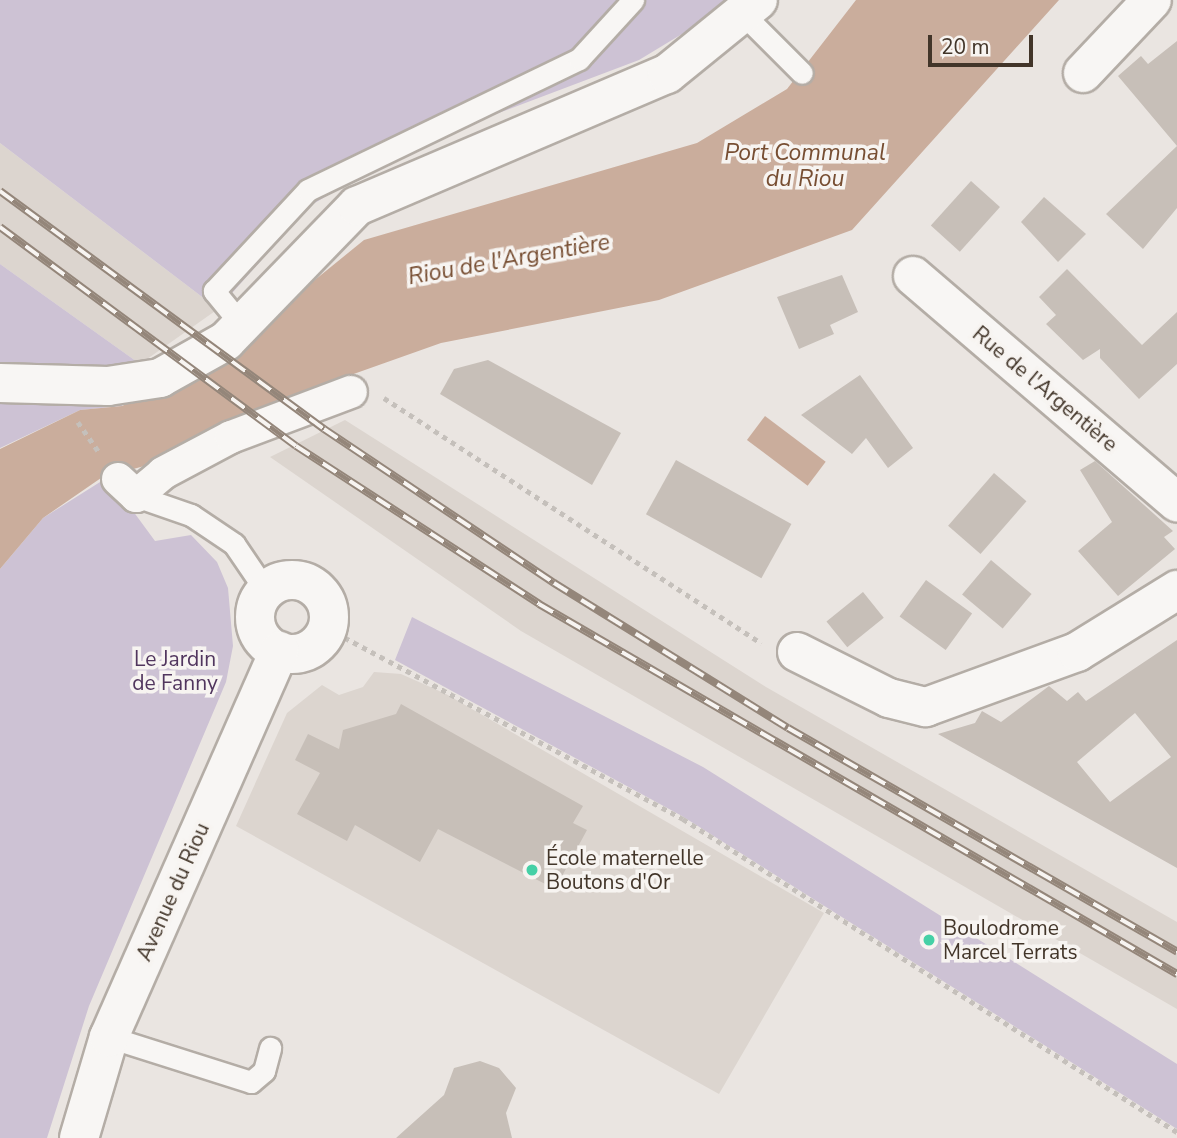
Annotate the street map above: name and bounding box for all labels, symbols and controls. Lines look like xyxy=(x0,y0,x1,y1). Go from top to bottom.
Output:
scale bar xyxy=(932,21,1037,65)
text: 20 m xyxy=(941,33,990,61)
water label: Port Communal du Riou xyxy=(724,139,886,193)
water label: Riou de l'Argentière xyxy=(406,229,612,291)
street label: Rue de l'Argentière xyxy=(967,321,1123,457)
park label: Le Jardin de Fanny xyxy=(132,646,218,696)
street label: Avenue du Riou xyxy=(131,819,215,965)
place label: École maternelle Boutons d'Or xyxy=(546,845,704,895)
marker: École maternelle Boutons d'Or xyxy=(524,862,540,878)
place label: Boulodrome Marcel Terrats xyxy=(943,915,1077,965)
marker: Boulodrome Marcel Terrats xyxy=(921,932,937,948)

